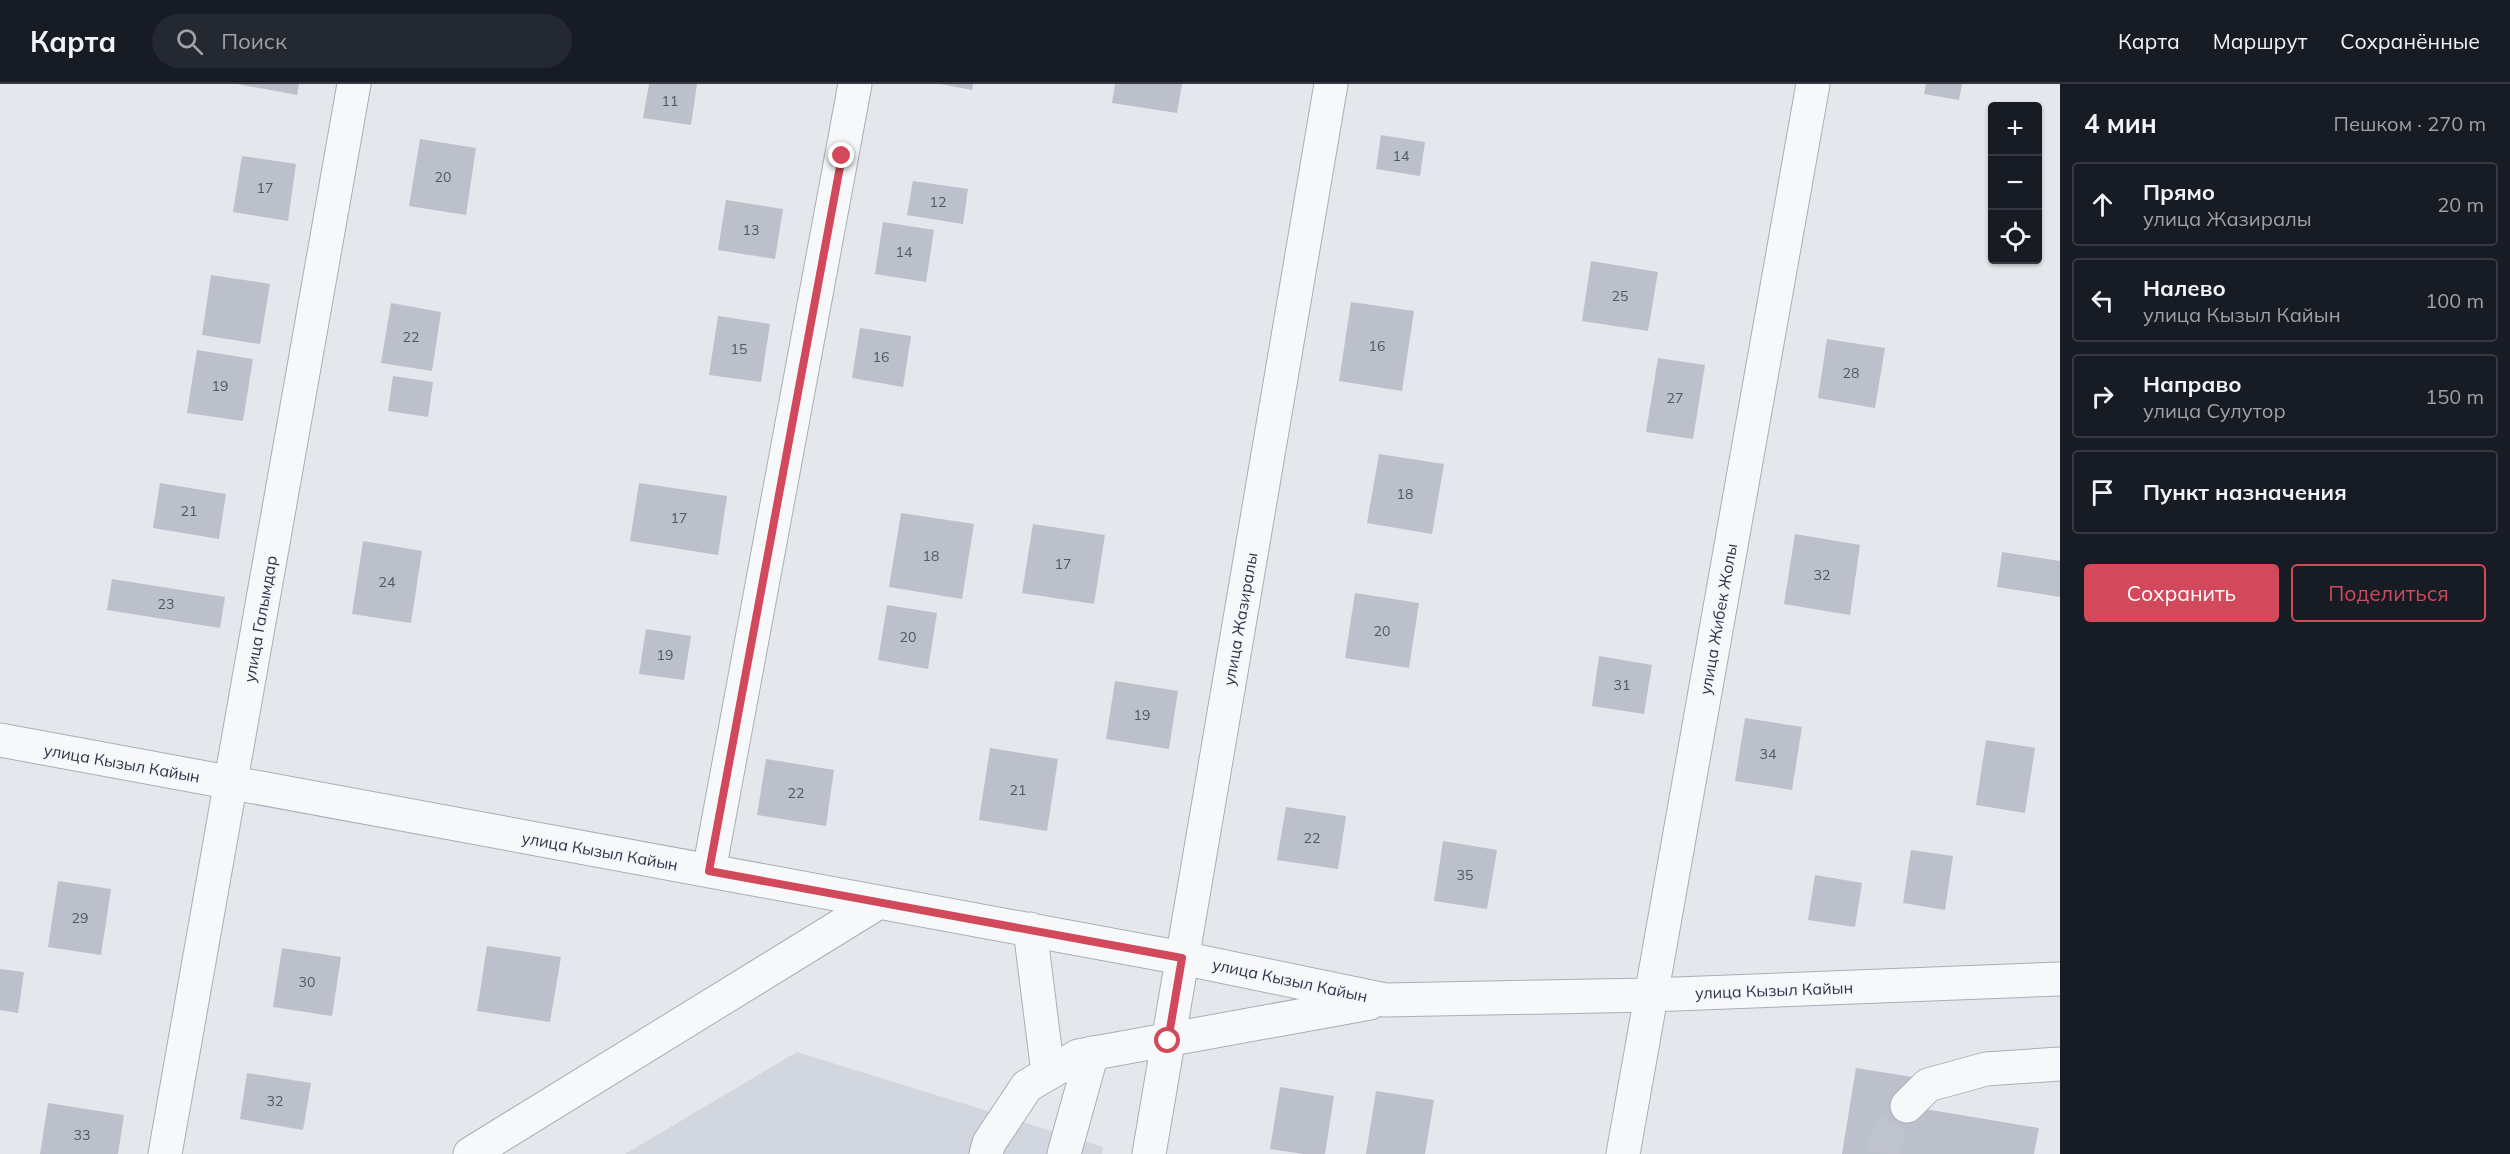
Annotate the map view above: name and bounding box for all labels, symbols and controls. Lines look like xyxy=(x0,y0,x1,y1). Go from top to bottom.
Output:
search box xyxy=(152,14,572,68)
text: Карта xyxy=(30,24,116,59)
icon: search xyxy=(173,25,206,58)
text: Поиск xyxy=(221,27,287,55)
text: Карта xyxy=(2118,28,2180,54)
text: Маршрут xyxy=(2213,28,2307,54)
text: Сохранённые xyxy=(2340,28,2480,54)
house number: 11 xyxy=(662,92,678,110)
map controls xyxy=(1988,102,2042,264)
button: + xyxy=(1988,102,2042,156)
text: 4 мин xyxy=(2084,107,2157,140)
text: Пешком · 270 m xyxy=(2334,111,2486,136)
route end xyxy=(828,142,854,168)
house number: 14 xyxy=(1393,147,1410,165)
button: − xyxy=(1988,156,2042,210)
house number: 20 xyxy=(435,168,451,186)
text: Прямо xyxy=(2143,178,2215,206)
house number: 17 xyxy=(257,179,273,197)
icon: ahead xyxy=(2086,188,2119,221)
text: 20 m xyxy=(2437,192,2484,217)
house number: 12 xyxy=(930,193,946,211)
text: улица Жазиралы xyxy=(2143,206,2312,231)
button: locate xyxy=(1988,210,2042,264)
house number: 13 xyxy=(743,221,759,239)
house number: 14 xyxy=(896,243,913,261)
text: Налево xyxy=(2143,274,2226,302)
icon: left xyxy=(2086,284,2119,317)
house number: 25 xyxy=(1612,287,1628,305)
text: 100 m xyxy=(2425,288,2484,313)
text: улица Кызыл Кайын xyxy=(2143,302,2341,327)
house number: 22 xyxy=(403,328,419,346)
house number: 16 xyxy=(1369,337,1385,355)
house number: 15 xyxy=(731,340,747,358)
house number: 16 xyxy=(873,348,889,366)
house number: 28 xyxy=(1843,364,1859,382)
text: Направо xyxy=(2143,370,2241,398)
house number: 19 xyxy=(212,377,228,395)
icon: right xyxy=(2086,380,2119,413)
text: 150 m xyxy=(2425,384,2484,409)
house number: 27 xyxy=(1667,389,1683,407)
text: улица Сулутор xyxy=(2143,398,2286,423)
icon: arrive xyxy=(2086,476,2119,509)
text: Пункт назначения xyxy=(2143,478,2347,506)
house number: 18 xyxy=(1397,485,1413,503)
house number: 21 xyxy=(181,502,197,520)
house number: 17 xyxy=(671,509,687,527)
street label: улица Жибек Жолы xyxy=(1695,542,1741,696)
house number: 18 xyxy=(923,547,939,565)
street label: улица Жазиралы xyxy=(1218,551,1262,687)
street label: улица Галымдар xyxy=(239,554,281,684)
house number: 17 xyxy=(1055,555,1071,573)
button: Сохранить xyxy=(2084,564,2279,622)
button: Поделиться xyxy=(2291,564,2486,622)
house number: 32 xyxy=(1814,566,1830,584)
house number: 24 xyxy=(379,573,396,591)
house number: 23 xyxy=(158,595,174,613)
house number: 20 xyxy=(1374,622,1390,640)
house number: 20 xyxy=(900,628,916,646)
house number: 19 xyxy=(657,646,673,664)
house number: 31 xyxy=(1614,676,1630,694)
house number: 19 xyxy=(1134,706,1150,724)
street label: улица Кызыл Кайын xyxy=(42,739,202,787)
house number: 34 xyxy=(1760,745,1777,763)
house number: 21 xyxy=(1010,781,1026,799)
house number: 22 xyxy=(788,784,804,802)
street label: улица Кызыл Кайын xyxy=(520,827,680,875)
house number: 22 xyxy=(1304,829,1320,847)
house number: 35 xyxy=(1457,866,1473,884)
house number: 29 xyxy=(72,909,88,927)
street label: улица Кызыл Кайын xyxy=(1211,954,1369,1006)
house number: 30 xyxy=(299,973,315,991)
street label: улица Кызыл Кайын xyxy=(1695,977,1853,1003)
route start xyxy=(1154,1027,1180,1053)
house number: 32 xyxy=(267,1092,283,1110)
house number: 33 xyxy=(74,1126,90,1144)

